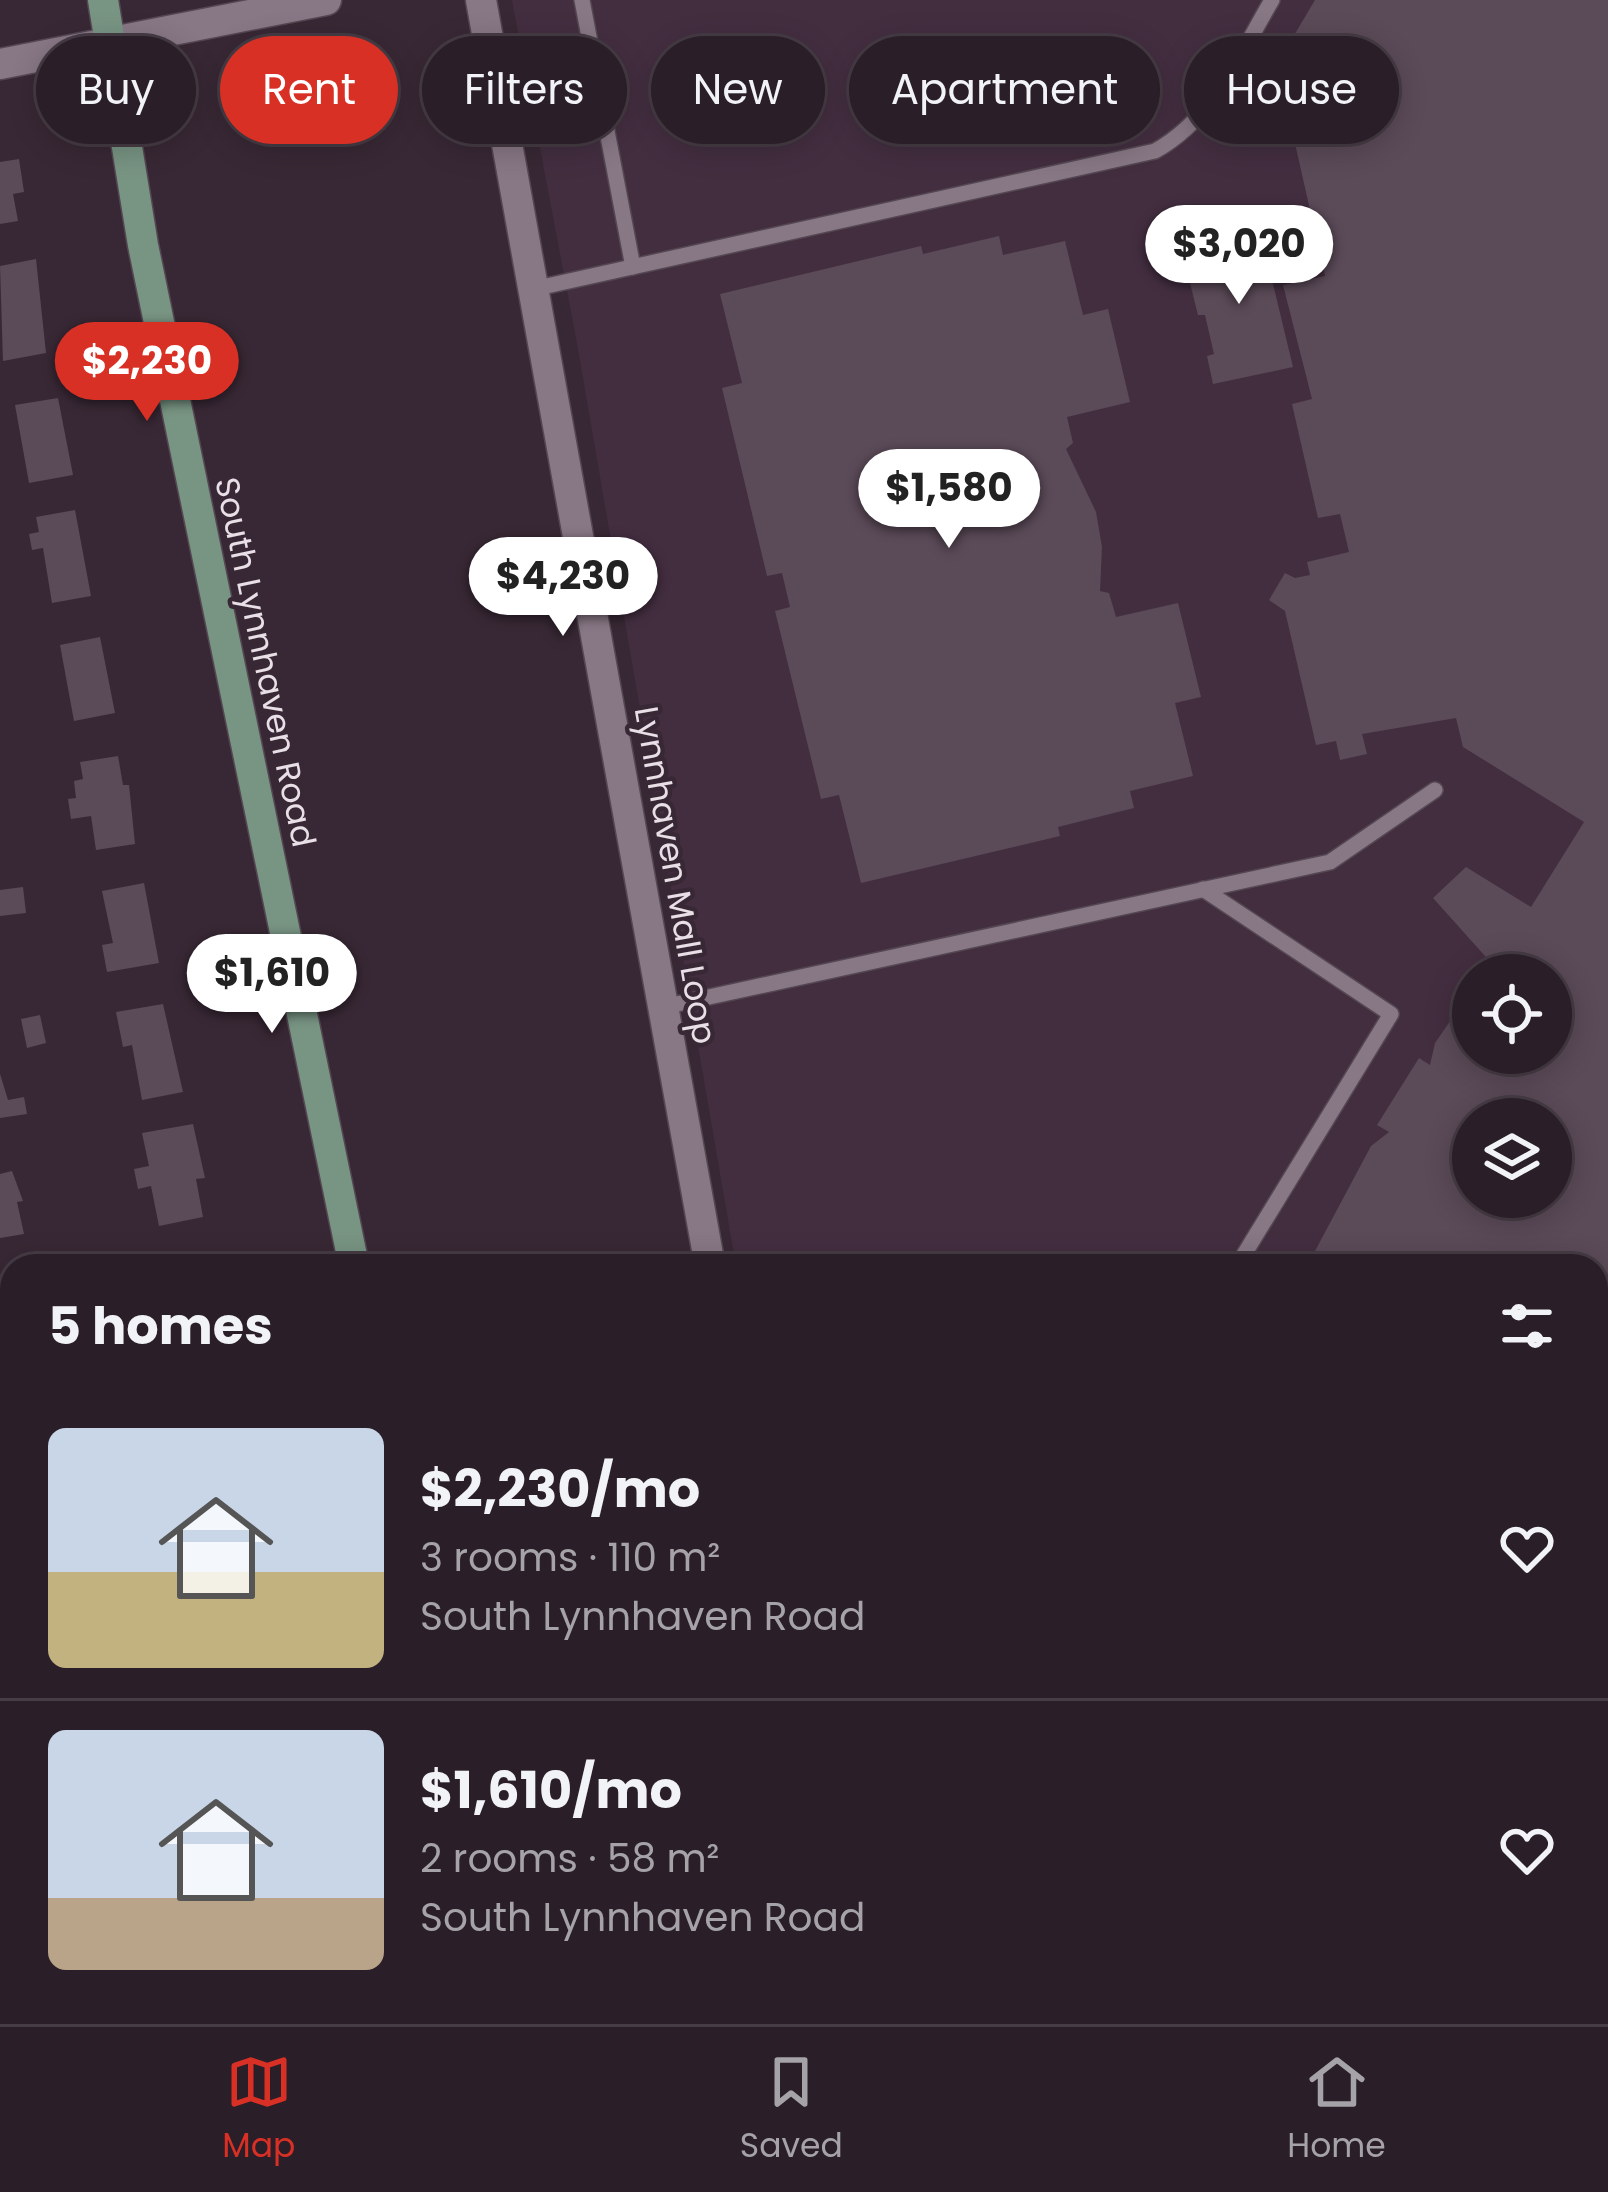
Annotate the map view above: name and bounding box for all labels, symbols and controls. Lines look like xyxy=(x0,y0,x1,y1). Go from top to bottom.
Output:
chip: Buy xyxy=(36,36,196,144)
chip: Rent xyxy=(220,36,398,144)
chip: Filters xyxy=(422,36,627,144)
chip: New xyxy=(651,36,825,144)
chip: Apartment xyxy=(849,36,1160,144)
chip: House xyxy=(1184,36,1399,144)
pin: $3,020 xyxy=(1141,205,1337,307)
text: $3,020 xyxy=(1172,216,1306,271)
pin: $2,230 xyxy=(49,322,245,424)
text: $2,230 xyxy=(82,333,212,388)
pin: $1,580 xyxy=(851,449,1047,551)
text: $1,580 xyxy=(885,460,1013,515)
street label: South Lynnhaven Road xyxy=(203,473,328,851)
pin: $4,230 xyxy=(465,537,661,639)
text: $4,230 xyxy=(496,548,630,603)
street label: Lynnhaven Mall Loop xyxy=(623,703,728,1048)
pin: $1,610 xyxy=(174,934,370,1036)
text: $1,610 xyxy=(214,945,330,1000)
map controls xyxy=(1452,954,1572,1218)
button: locate xyxy=(1452,954,1572,1074)
button: layers xyxy=(1452,1098,1572,1218)
text: 5 homes xyxy=(48,1290,273,1362)
icon: filters xyxy=(1494,1293,1560,1359)
text: $2,230/mo xyxy=(420,1453,700,1525)
icon: home xyxy=(144,1476,288,1620)
icon: heart xyxy=(1494,1515,1560,1581)
text: 3 rooms · 110 m² xyxy=(420,1530,720,1585)
text: South Lynnhaven Road xyxy=(420,1589,865,1644)
text: $1,610/mo xyxy=(420,1754,682,1826)
icon: home xyxy=(144,1778,288,1922)
icon: heart xyxy=(1494,1817,1560,1883)
text: 2 rooms · 58 m² xyxy=(420,1831,719,1886)
text: South Lynnhaven Road xyxy=(420,1890,865,1945)
tab: Map xyxy=(222,2049,295,2171)
tab: Saved xyxy=(740,2049,843,2171)
tab: Home xyxy=(1287,2049,1386,2171)

